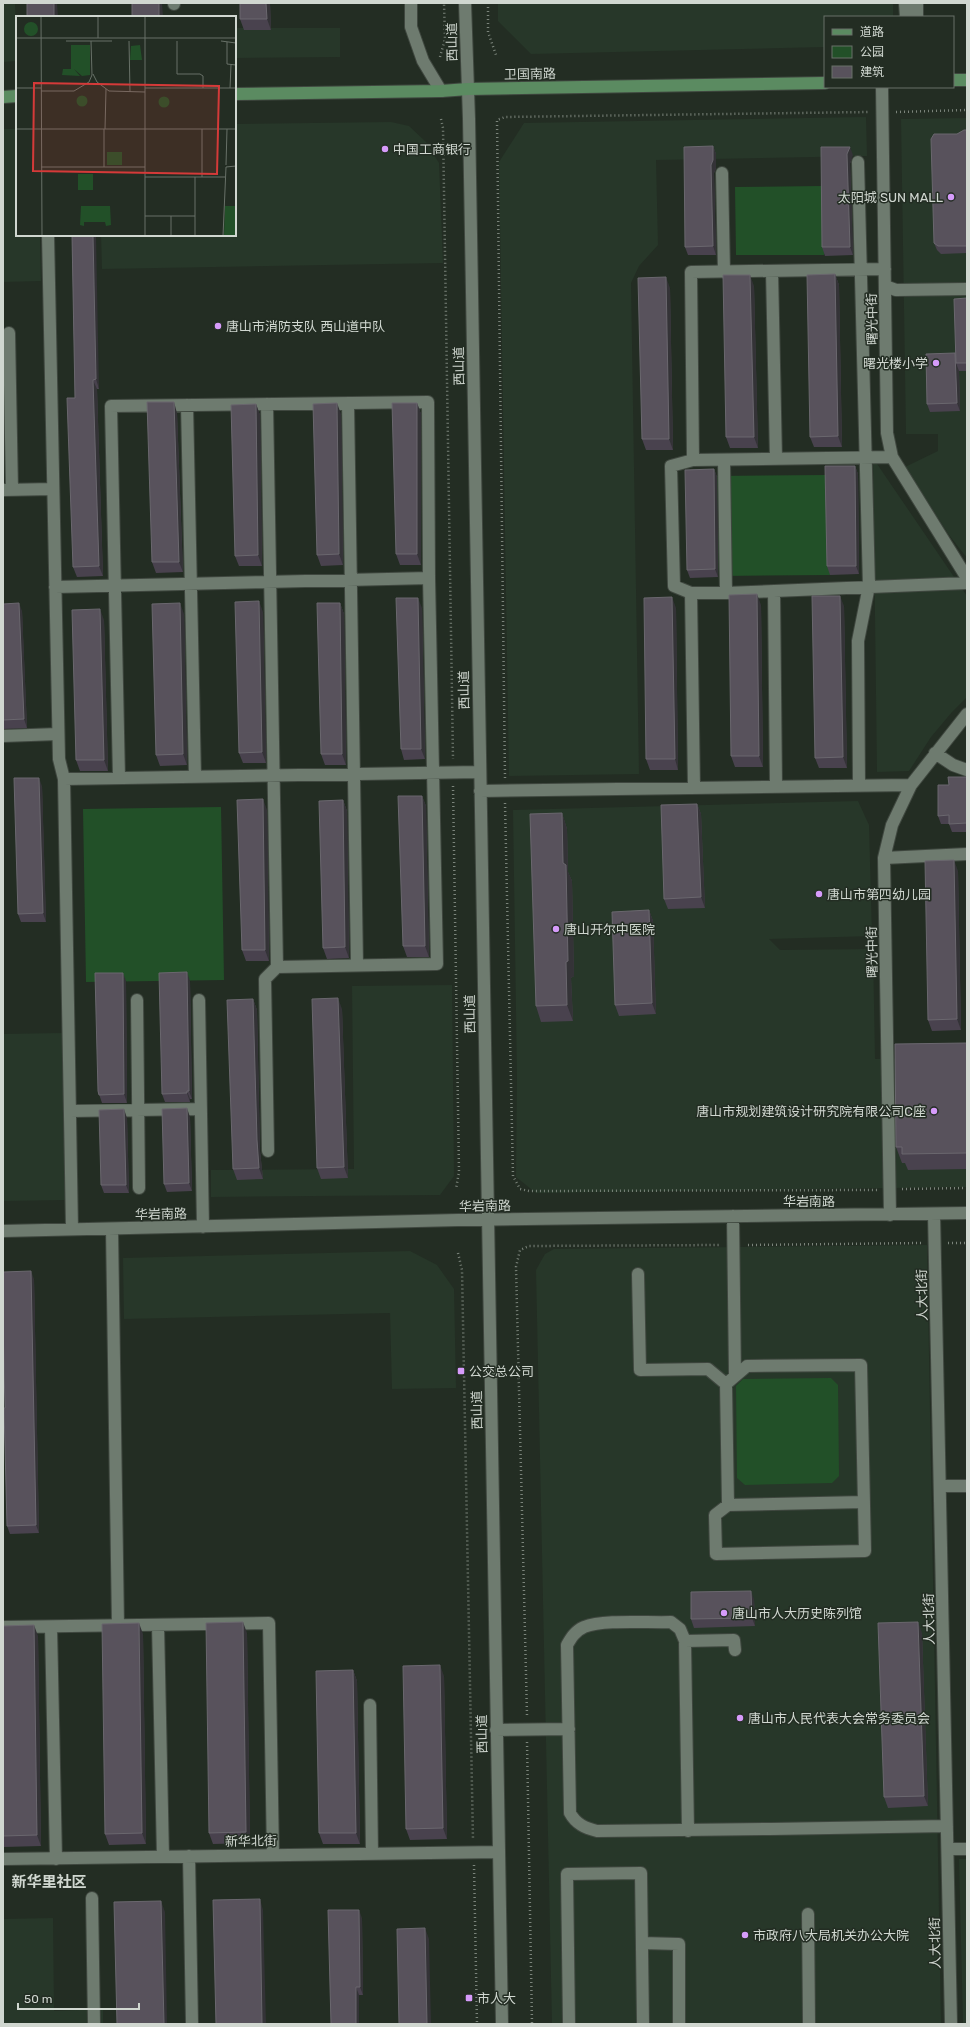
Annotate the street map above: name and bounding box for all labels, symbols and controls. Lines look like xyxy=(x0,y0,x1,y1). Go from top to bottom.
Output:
inset map xyxy=(16,16,236,236)
legend xyxy=(824,16,954,88)
street label: 西山道 xyxy=(444,22,460,62)
text: 道路 xyxy=(860,25,884,39)
text: 公园 xyxy=(860,45,884,59)
text: 建筑 xyxy=(860,65,884,79)
street label: 卫国南路 xyxy=(504,66,556,82)
place label: 中国工商银行 xyxy=(393,142,471,157)
marker: 中国工商银行 xyxy=(380,144,390,154)
place label: 太阳城 SUN MALL xyxy=(838,190,944,205)
marker: 太阳城 SUN MALL xyxy=(946,192,956,202)
street label: 曙光中街 xyxy=(864,293,880,345)
place label: 唐山市消防支队 西山道中队 xyxy=(226,319,385,334)
marker: 唐山市消防支队 西山道中队 xyxy=(213,321,223,331)
street label: 西山道 xyxy=(451,346,467,386)
place label: 曙光楼小学 xyxy=(863,356,928,371)
marker: 曙光楼小学 xyxy=(931,358,941,368)
street label: 西山道 xyxy=(456,670,472,710)
place label: 唐山市第四幼儿园 xyxy=(827,887,931,902)
marker: 唐山市第四幼儿园 xyxy=(814,889,824,899)
place label: 唐山开尔中医院 xyxy=(564,922,655,937)
marker: 唐山开尔中医院 xyxy=(551,924,561,934)
street label: 曙光中街 xyxy=(864,926,880,978)
street label: 西山道 xyxy=(462,994,478,1034)
place label: 唐山市规划建筑设计研究院有限公司C座 xyxy=(696,1104,926,1119)
marker: 唐山市规划建筑设计研究院有限公司C座 xyxy=(929,1106,939,1116)
street label: 华岩南路 xyxy=(783,1194,835,1209)
street label: 华岩南路 xyxy=(459,1198,511,1214)
street label: 华岩南路 xyxy=(135,1206,187,1222)
street label: 人大北街 xyxy=(914,1269,930,1321)
place label: 公交总公司 xyxy=(469,1364,534,1379)
marker: 公交总公司 xyxy=(456,1366,466,1376)
street label: 西山道 xyxy=(469,1390,485,1430)
street label: 人大北街 xyxy=(921,1593,937,1645)
place label: 唐山市人大历史陈列馆 xyxy=(732,1606,862,1621)
marker: 唐山市人大历史陈列馆 xyxy=(719,1608,729,1618)
place label: 唐山市人民代表大会常务委员会 xyxy=(748,1711,930,1726)
marker: 唐山市人民代表大会常务委员会 xyxy=(735,1713,745,1723)
street label: 西山道 xyxy=(474,1714,490,1754)
street label: 新华北街 xyxy=(225,1833,277,1849)
district label: 新华里社区 xyxy=(11,1873,87,1891)
street label: 人大北街 xyxy=(927,1917,943,1969)
place label: 市政府八大局机关办公大院 xyxy=(753,1928,909,1943)
marker: 市政府八大局机关办公大院 xyxy=(740,1930,750,1940)
scale bar xyxy=(18,1985,139,2011)
place label: 市人大 xyxy=(477,1991,516,2006)
text: 50 m xyxy=(24,1992,52,2006)
marker: 市人大 xyxy=(464,1993,474,2003)

